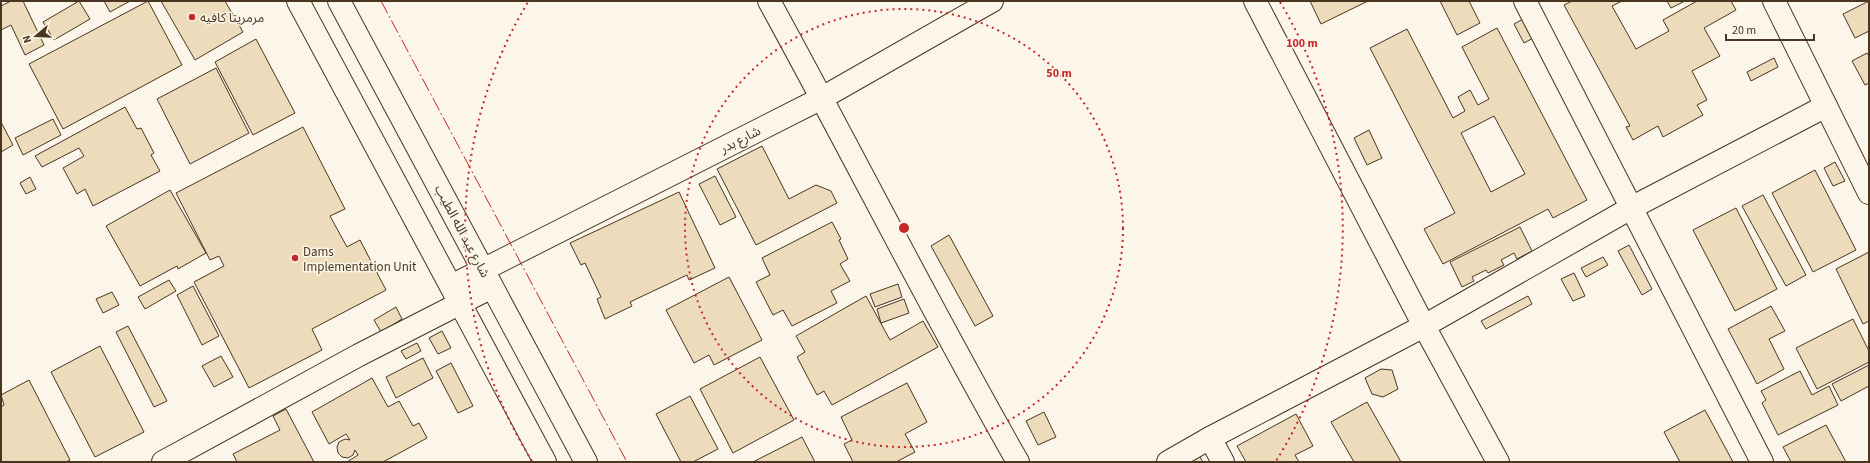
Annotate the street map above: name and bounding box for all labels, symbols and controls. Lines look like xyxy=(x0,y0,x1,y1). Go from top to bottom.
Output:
place label: مرمريتا كافيه xyxy=(200,9,264,27)
marker: مرمريتا كافيه xyxy=(187,12,197,22)
north arrow xyxy=(16,16,56,56)
scale bar xyxy=(1726,16,1814,42)
text: 20 m xyxy=(1732,22,1756,39)
text: N xyxy=(19,33,35,45)
text: 100 m xyxy=(1286,35,1318,52)
text: 50 m xyxy=(1046,65,1072,82)
street label: شارع بدر xyxy=(716,122,764,159)
street label: شارع عبد الله الطيب xyxy=(429,182,494,281)
centre of rings xyxy=(897,221,911,235)
place label: Dams Implementation Unit xyxy=(303,243,417,276)
marker: Dams Implementation Unit xyxy=(290,253,300,263)

